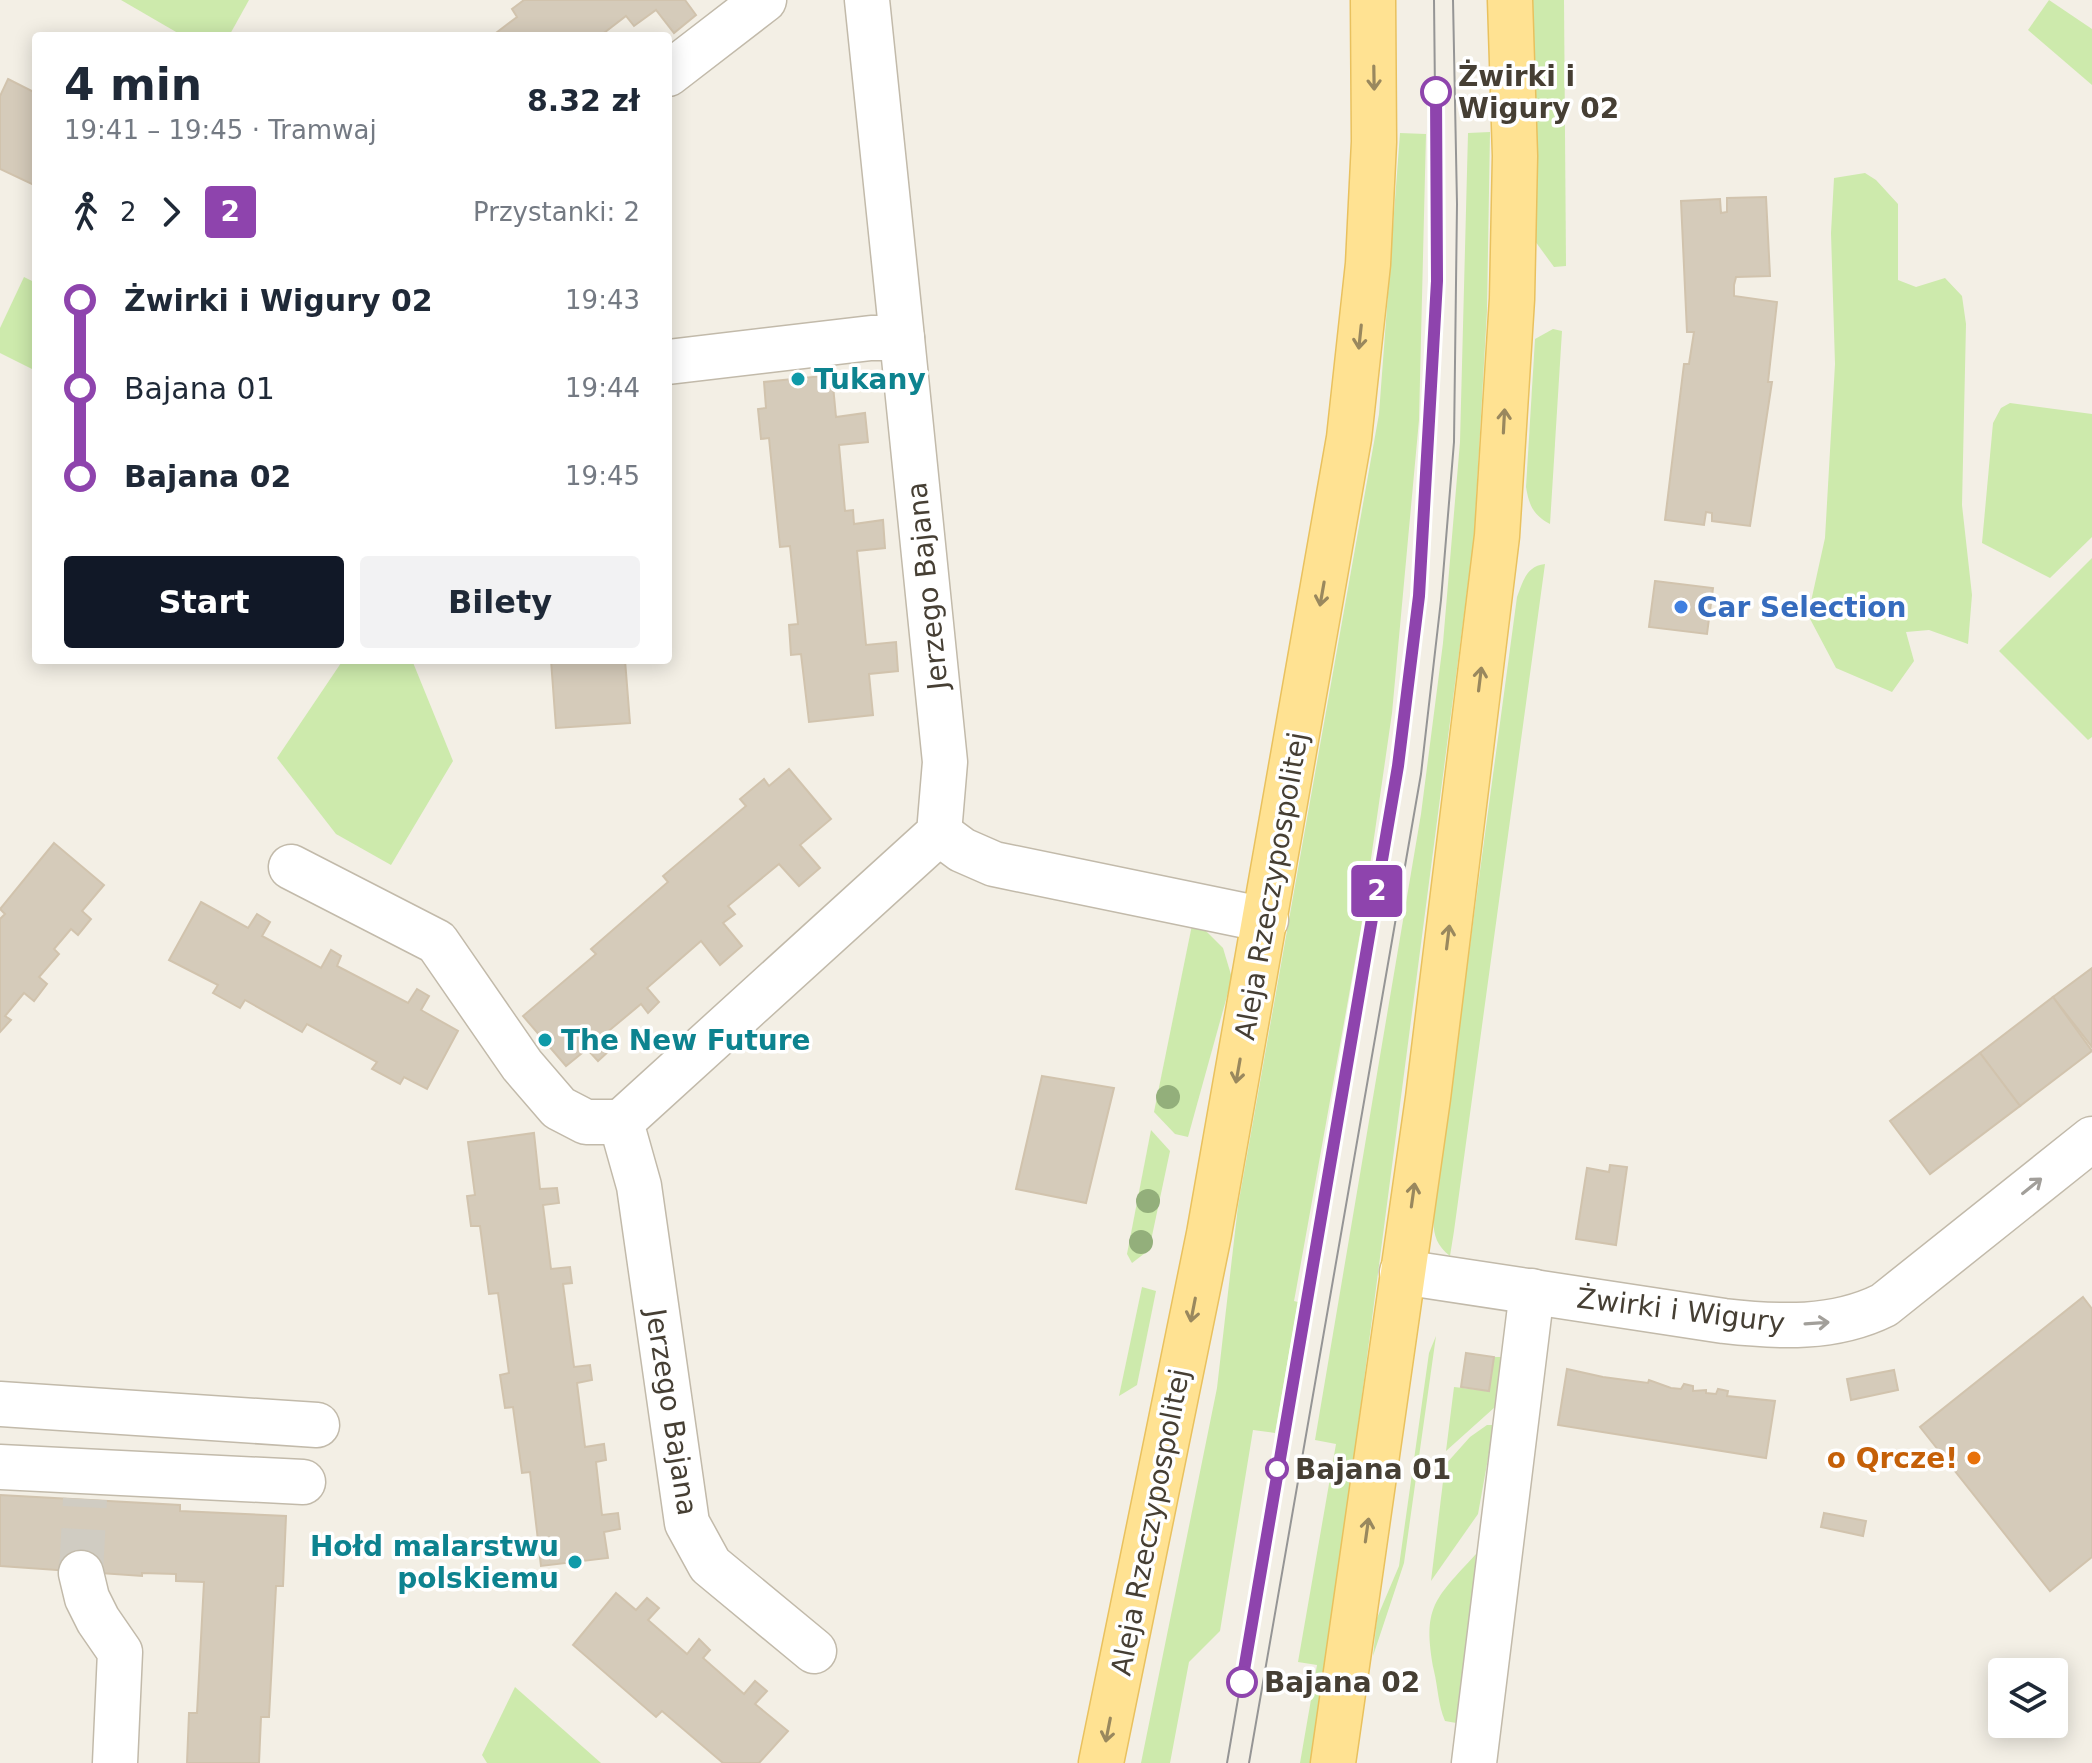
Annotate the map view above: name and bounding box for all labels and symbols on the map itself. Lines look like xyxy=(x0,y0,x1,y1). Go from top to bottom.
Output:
place label: Żwirki i Wigury 02 xyxy=(1458,59,1619,125)
one-way arrow xyxy=(1366,64,1381,91)
marker: Żwirki i Wigury 02 xyxy=(1421,77,1451,107)
one-way arrow xyxy=(1352,323,1367,350)
place label: Tukany xyxy=(814,363,926,396)
marker: Tukany xyxy=(789,370,807,388)
one-way arrow xyxy=(1497,408,1512,435)
street label: Jerzego Bajana xyxy=(900,480,955,694)
one-way arrow xyxy=(1314,581,1329,607)
place label: Car Selection xyxy=(1697,591,1907,624)
marker: Car Selection xyxy=(1672,598,1690,616)
one-way arrow xyxy=(1472,667,1487,693)
street label: Aleja Rzeczypospolitej xyxy=(1228,730,1315,1043)
line badge: 2 xyxy=(1351,865,1403,917)
one-way arrow xyxy=(1440,925,1455,951)
place label: The New Future xyxy=(561,1024,811,1057)
marker: The New Future xyxy=(536,1031,554,1049)
one-way arrow xyxy=(1230,1058,1245,1083)
one-way arrow xyxy=(2021,1177,2042,1195)
one-way arrow xyxy=(1406,1183,1421,1208)
street label: Żwirki i Wigury xyxy=(1575,1281,1787,1340)
one-way arrow xyxy=(1185,1297,1200,1323)
street label: Jerzego Bajana xyxy=(639,1304,704,1518)
one-way arrow xyxy=(1803,1315,1830,1330)
street label: Aleja Rzeczypospolitej xyxy=(1105,1366,1196,1678)
place label: o Qrcze! xyxy=(1827,1442,1958,1475)
marker: o Qrcze! xyxy=(1965,1449,1983,1467)
place label: Bajana 01 xyxy=(1295,1453,1451,1486)
marker: Bajana 01 xyxy=(1266,1458,1288,1480)
one-way arrow xyxy=(1359,1517,1374,1543)
place label: Hołd malarstwu polskiemu xyxy=(310,1530,559,1595)
marker: Hołd malarstwu polskiemu xyxy=(566,1553,584,1571)
place label: Bajana 02 xyxy=(1264,1666,1420,1699)
marker: Bajana 02 xyxy=(1227,1667,1257,1697)
one-way arrow xyxy=(1100,1717,1115,1742)

